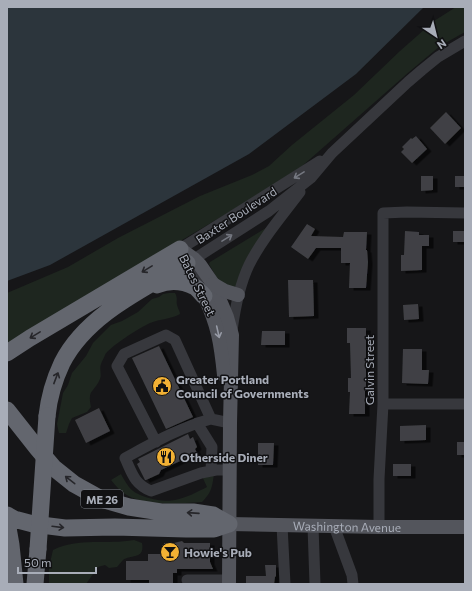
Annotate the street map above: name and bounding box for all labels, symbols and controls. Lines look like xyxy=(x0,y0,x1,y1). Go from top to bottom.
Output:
north arrow xyxy=(416,16,456,56)
text: N xyxy=(435,37,449,52)
one-way arrow xyxy=(293,171,305,179)
street label: Baxter Boulevard xyxy=(193,184,279,246)
one-way arrow xyxy=(221,234,232,242)
street label: Bates Street xyxy=(177,252,219,318)
one-way arrow xyxy=(141,265,153,273)
one-way arrow xyxy=(215,325,222,338)
one-way arrow xyxy=(29,332,41,340)
street label: Galvin Street xyxy=(362,335,376,405)
one-way arrow xyxy=(52,372,60,384)
place label: Greater Portland Council of Governments xyxy=(176,372,309,400)
public building icon: Greater Portland Council of Governments xyxy=(151,375,173,397)
restaurant icon: Otherside Diner xyxy=(155,446,177,468)
place label: Otherside Diner xyxy=(180,450,268,464)
one-way arrow xyxy=(64,476,75,484)
road number: ME 26 xyxy=(81,490,123,508)
one-way arrow xyxy=(187,509,200,516)
street label: Washington Avenue xyxy=(293,518,401,534)
one-way arrow xyxy=(51,523,64,531)
bar icon: Howie's Pub xyxy=(159,541,181,563)
place label: Howie's Pub xyxy=(184,545,252,559)
scale bar xyxy=(18,549,96,575)
text: 50 m xyxy=(24,555,52,569)

